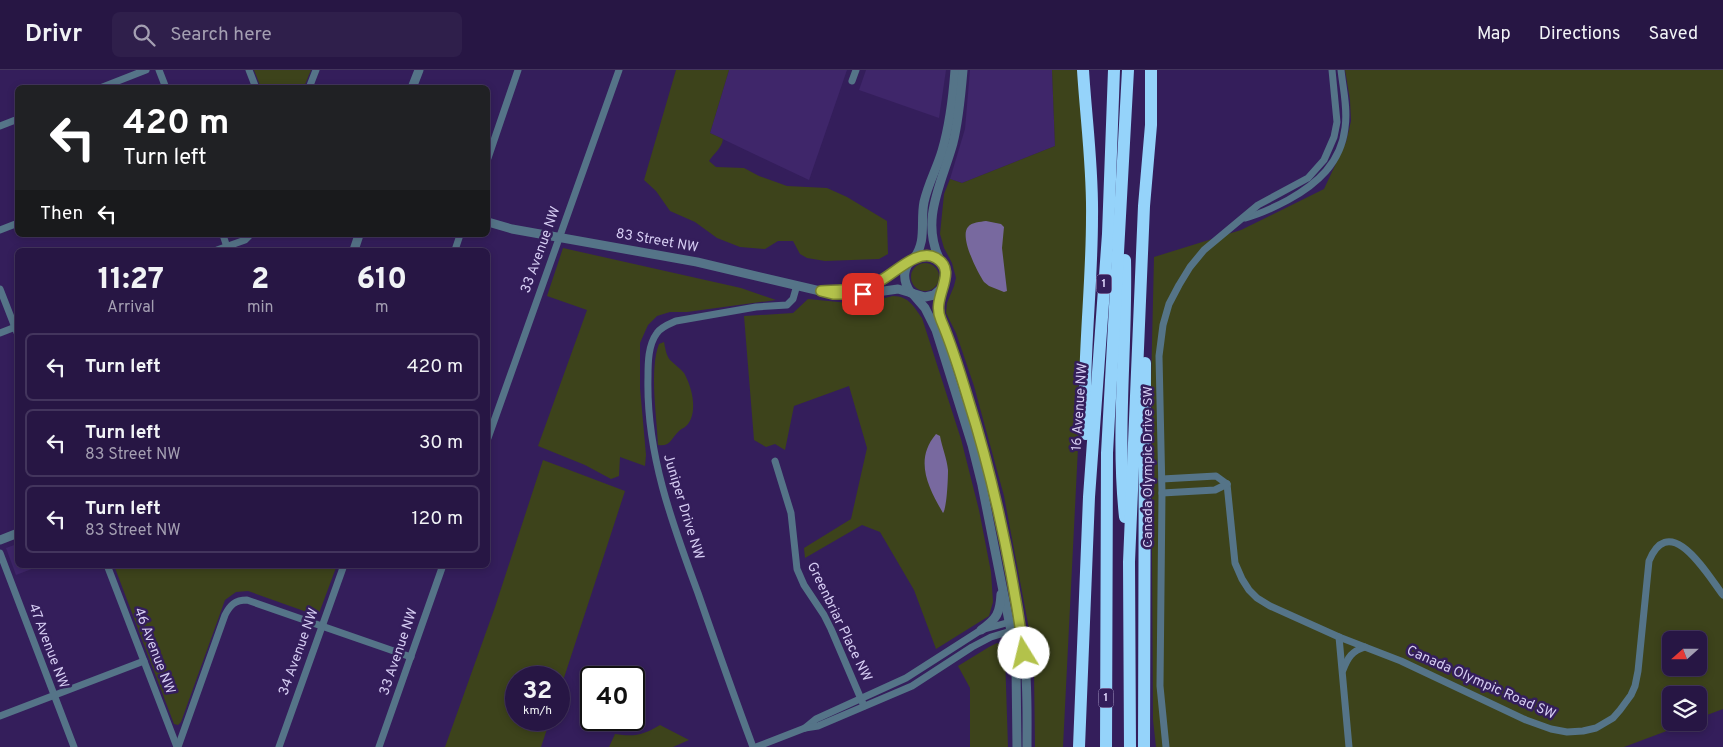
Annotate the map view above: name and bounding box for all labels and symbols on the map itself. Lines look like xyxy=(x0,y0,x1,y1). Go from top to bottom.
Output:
street label: 33 Avenue NW xyxy=(517,204,565,296)
street label: 83 Street NW xyxy=(614,225,700,257)
pin xyxy=(842,273,884,315)
road number: 1 xyxy=(1096,274,1112,293)
street label: 16 Avenue NW xyxy=(1068,362,1092,451)
street label: Canada Olympic Drive SW xyxy=(1140,386,1157,548)
street label: Juniper Drive NW xyxy=(659,452,707,562)
street label: Greenbriar Place NW xyxy=(803,560,875,685)
street label: 47 Avenue NW xyxy=(24,601,72,691)
street label: 46 Avenue NW xyxy=(130,605,178,697)
street label: 34 Avenue NW xyxy=(275,606,323,698)
street label: 33 Avenue NW xyxy=(376,606,422,698)
position arrow xyxy=(997,626,1049,678)
north arrow xyxy=(1662,631,1708,676)
street label: Canada Olympic Road SW xyxy=(1404,642,1558,724)
speed limit sign: 40 xyxy=(580,666,645,731)
road number: 1 xyxy=(1098,688,1114,708)

